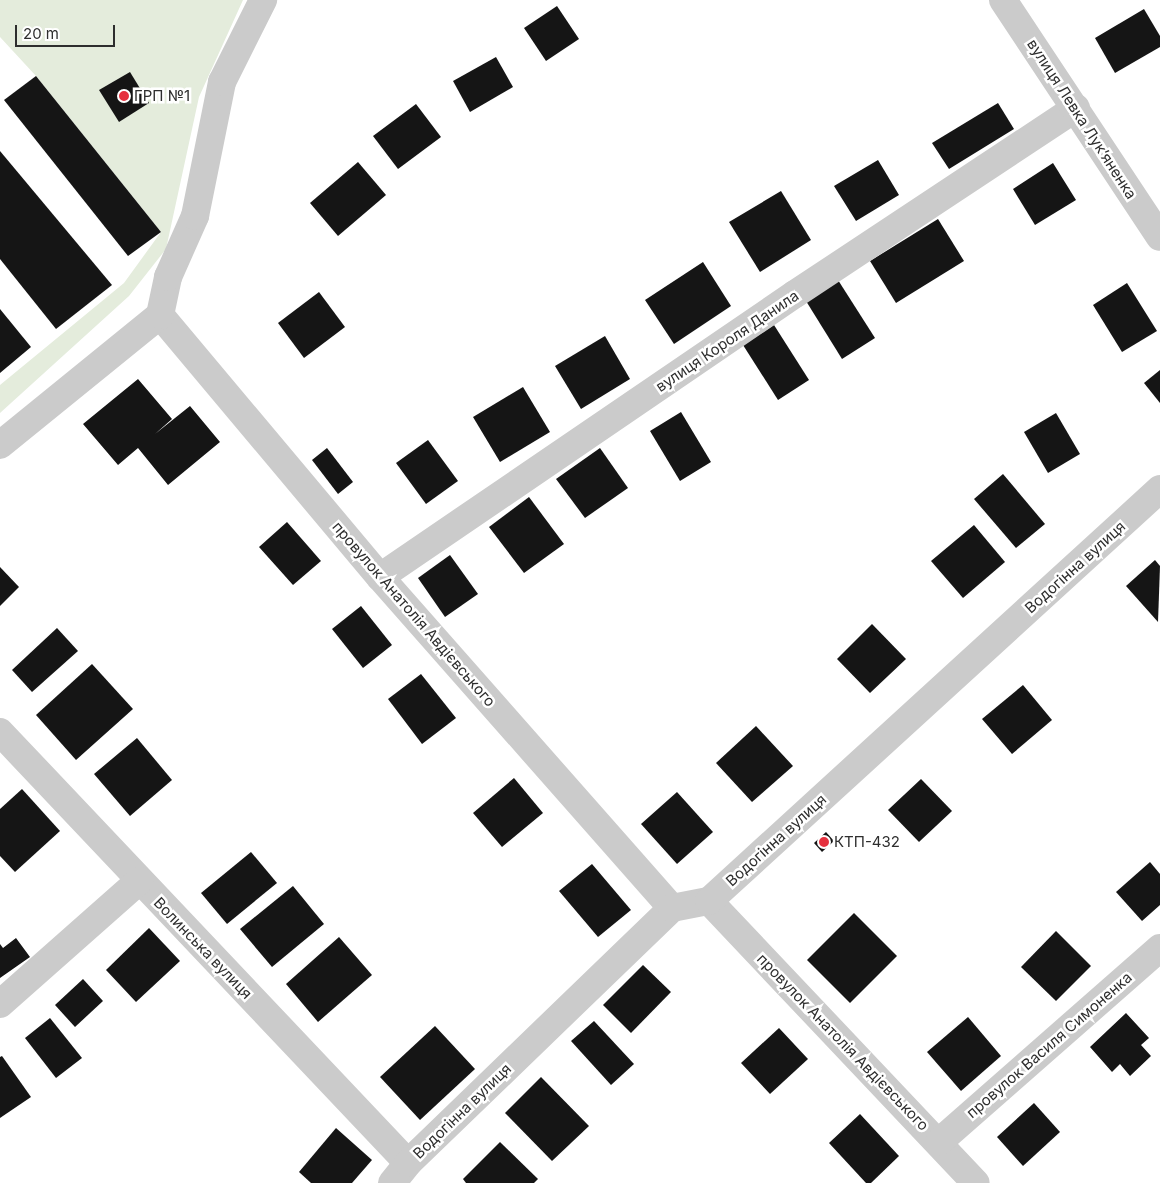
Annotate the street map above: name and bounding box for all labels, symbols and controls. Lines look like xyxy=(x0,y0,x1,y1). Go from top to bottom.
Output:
scale bar xyxy=(18,15,118,47)
text: 20 m xyxy=(23,24,59,43)
street label: вулиця Левка Лукʼяненка xyxy=(1024,36,1140,202)
place label: ГРП №1 xyxy=(134,87,190,105)
marker: ГРП №1 xyxy=(118,90,130,102)
street label: вулиця Короля Данила xyxy=(652,286,802,396)
street label: Водогінна вулиця xyxy=(1021,517,1129,617)
street label: провулок Анатолія Авдієвського xyxy=(329,518,499,710)
street label: Водогінна вулиця xyxy=(722,790,830,890)
place label: КТП-432 xyxy=(834,833,900,851)
marker: КТП-432 xyxy=(818,836,830,848)
street label: Волинська вулиця xyxy=(150,894,256,1002)
street label: провулок Анатолія Авдієвського xyxy=(753,950,933,1134)
street label: провулок Василя Симоненка xyxy=(963,968,1135,1122)
street label: Водогінна вулиця xyxy=(409,1060,515,1162)

